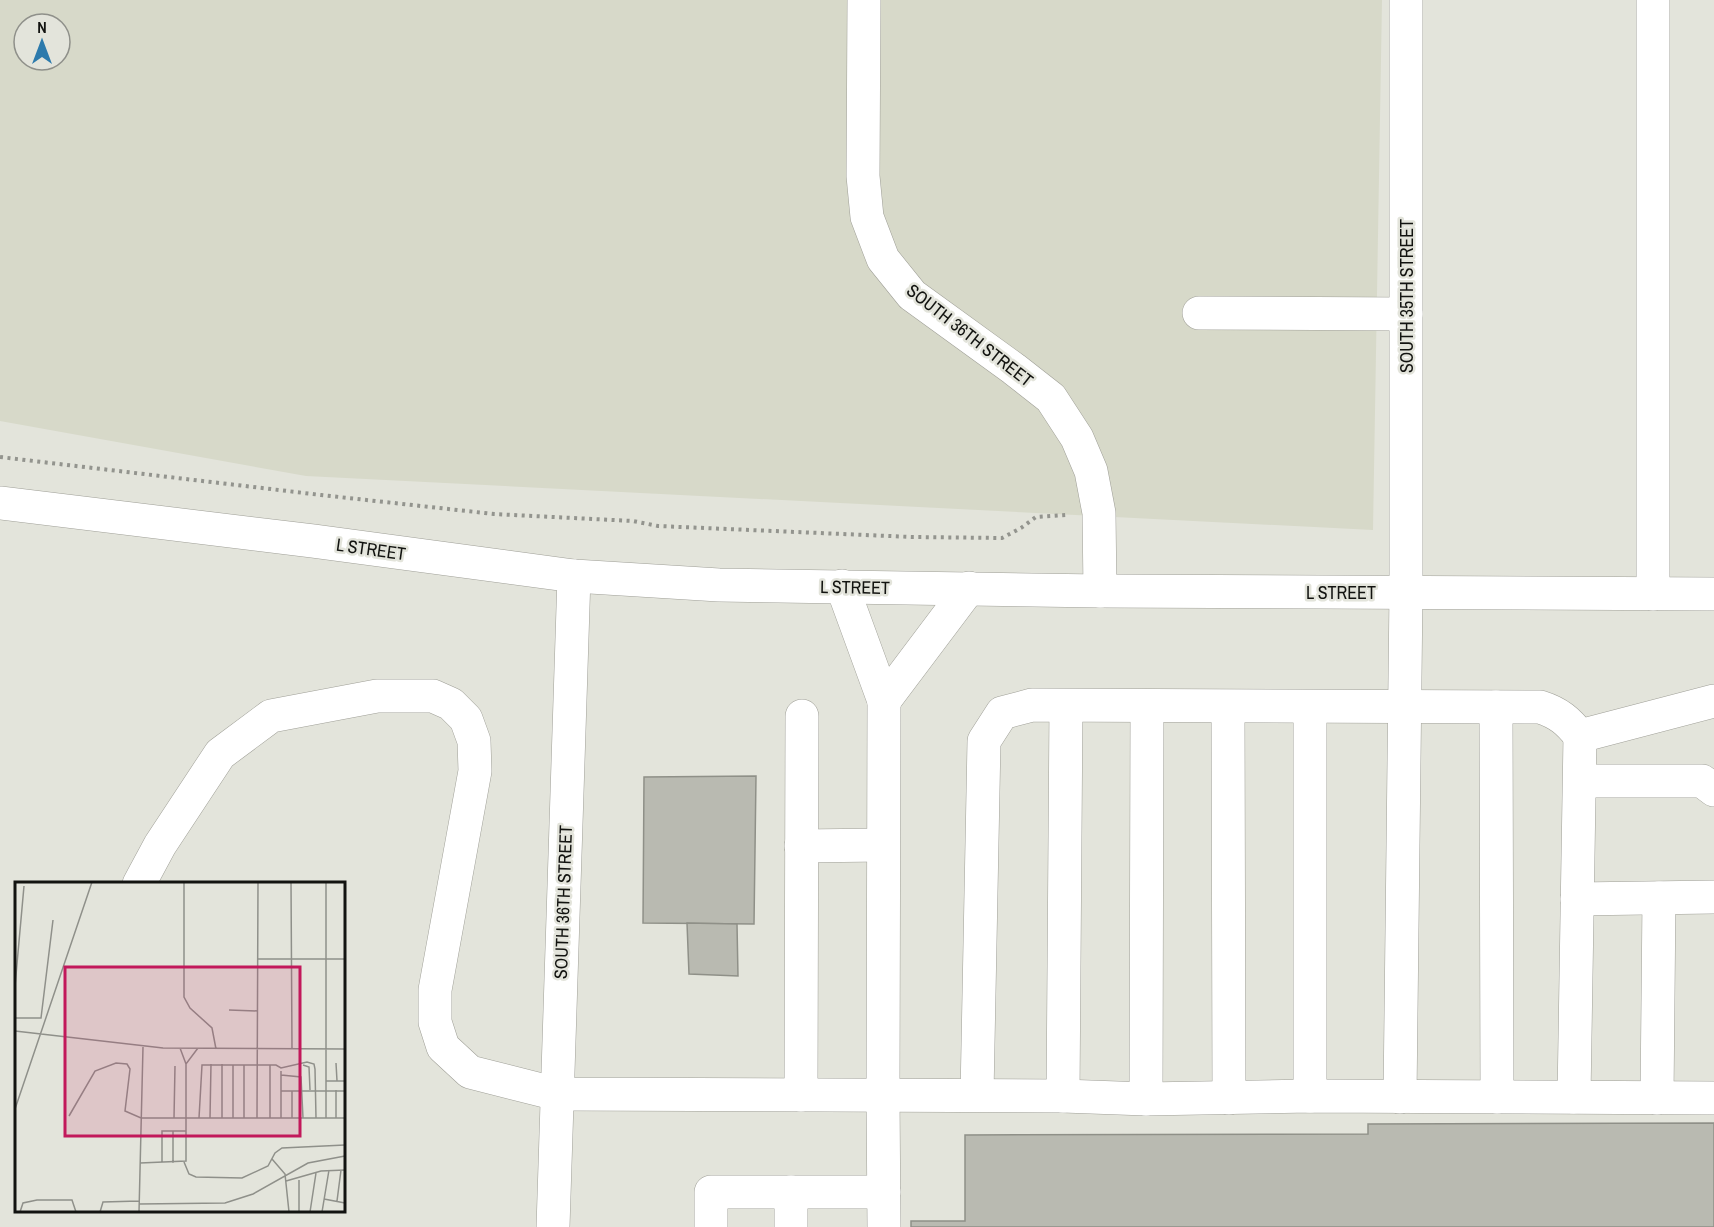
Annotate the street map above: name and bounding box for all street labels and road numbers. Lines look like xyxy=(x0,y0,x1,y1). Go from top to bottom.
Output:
street label: SOUTH 35TH STREET xyxy=(1394,219,1419,373)
street label: SOUTH 36TH STREET xyxy=(902,278,1038,392)
street label: L STREET xyxy=(335,532,407,566)
street label: L STREET xyxy=(820,574,890,600)
street label: L STREET xyxy=(1306,580,1376,605)
street label: SOUTH 36TH STREET xyxy=(548,825,578,979)

